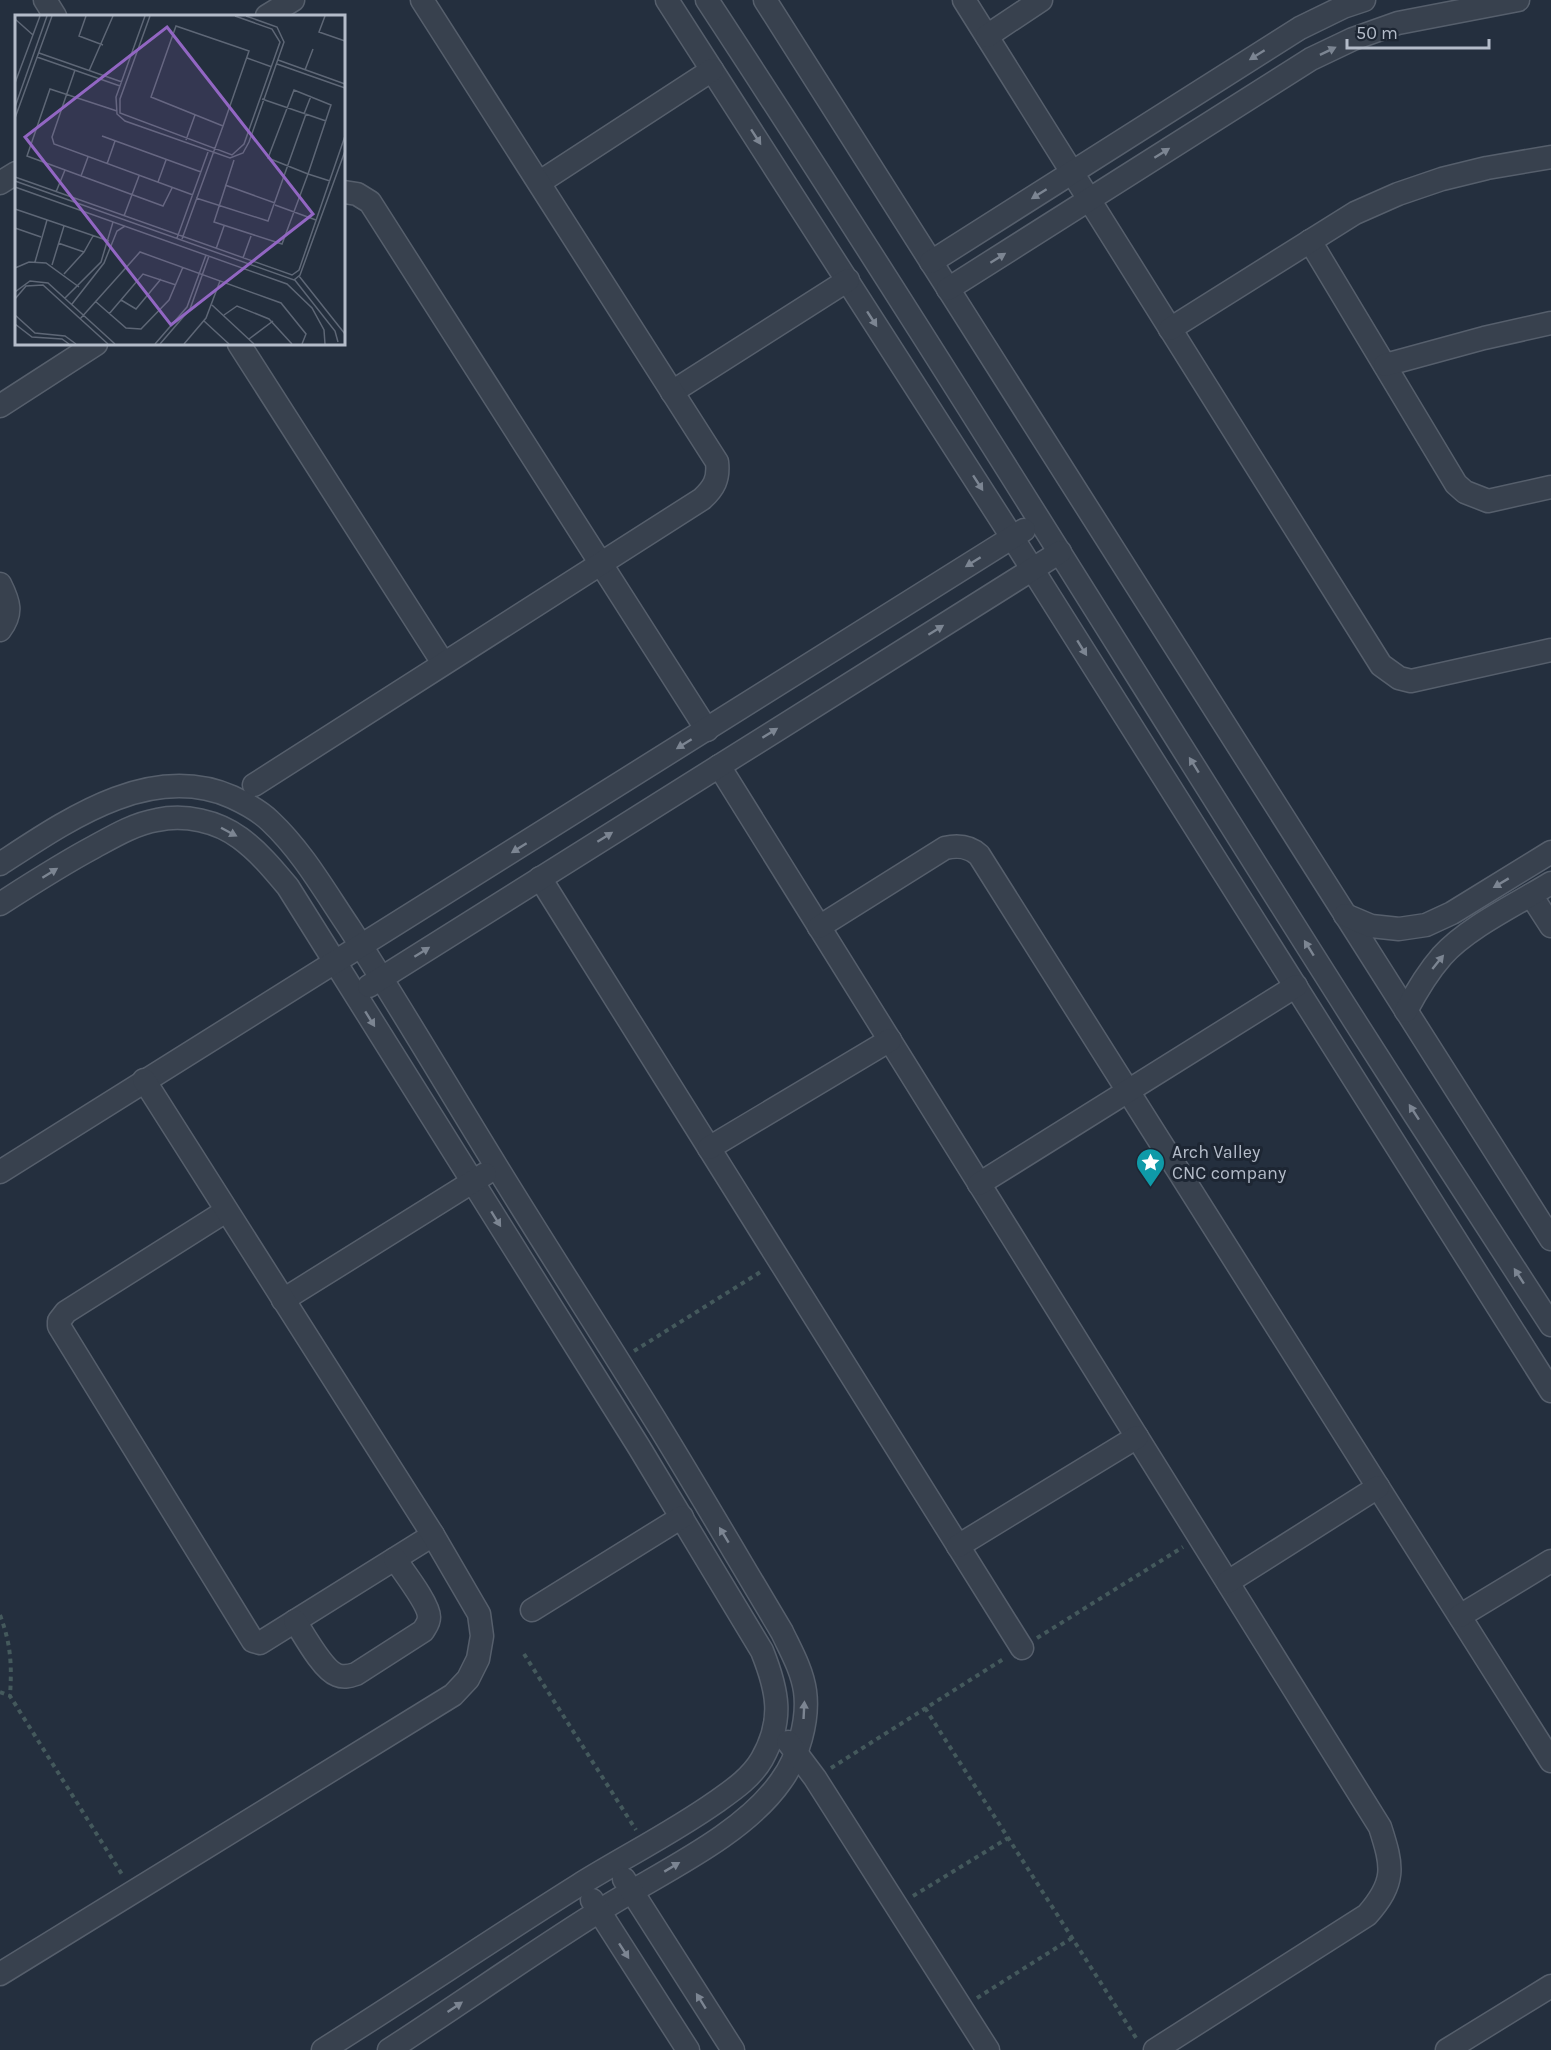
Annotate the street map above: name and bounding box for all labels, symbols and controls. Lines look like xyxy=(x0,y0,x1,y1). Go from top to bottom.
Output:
scale bar xyxy=(1347,12,1490,50)
inset map xyxy=(15,15,345,345)
text: 50 m xyxy=(1356,22,1398,44)
one-way arrow xyxy=(1319,46,1337,56)
one-way arrow xyxy=(1249,50,1265,61)
one-way arrow xyxy=(750,129,761,145)
one-way arrow xyxy=(1154,148,1170,159)
one-way arrow xyxy=(1031,188,1047,199)
one-way arrow xyxy=(990,253,1006,264)
one-way arrow xyxy=(867,311,878,327)
one-way arrow xyxy=(972,475,983,491)
one-way arrow xyxy=(965,556,982,567)
one-way arrow xyxy=(927,624,944,635)
one-way arrow xyxy=(1076,640,1087,656)
one-way arrow xyxy=(762,728,779,739)
one-way arrow xyxy=(676,739,692,750)
one-way arrow xyxy=(1188,757,1199,773)
one-way arrow xyxy=(221,827,238,837)
one-way arrow xyxy=(597,832,613,843)
one-way arrow xyxy=(511,842,527,853)
one-way arrow xyxy=(41,867,58,878)
one-way arrow xyxy=(1493,877,1509,888)
one-way arrow xyxy=(1303,940,1314,956)
one-way arrow xyxy=(414,946,430,958)
one-way arrow xyxy=(1432,954,1445,970)
one-way arrow xyxy=(365,1011,376,1027)
one-way arrow xyxy=(1408,1104,1419,1120)
place label: Arch Valley CNC company xyxy=(1172,1141,1287,1184)
place icon: Arch Valley CNC company xyxy=(1135,1146,1167,1188)
one-way arrow xyxy=(491,1211,502,1228)
one-way arrow xyxy=(1514,1268,1525,1284)
one-way arrow xyxy=(719,1526,729,1543)
one-way arrow xyxy=(800,1700,809,1719)
one-way arrow xyxy=(664,1861,680,1872)
one-way arrow xyxy=(619,1943,630,1959)
one-way arrow xyxy=(696,1992,707,2009)
one-way arrow xyxy=(447,2001,464,2012)

